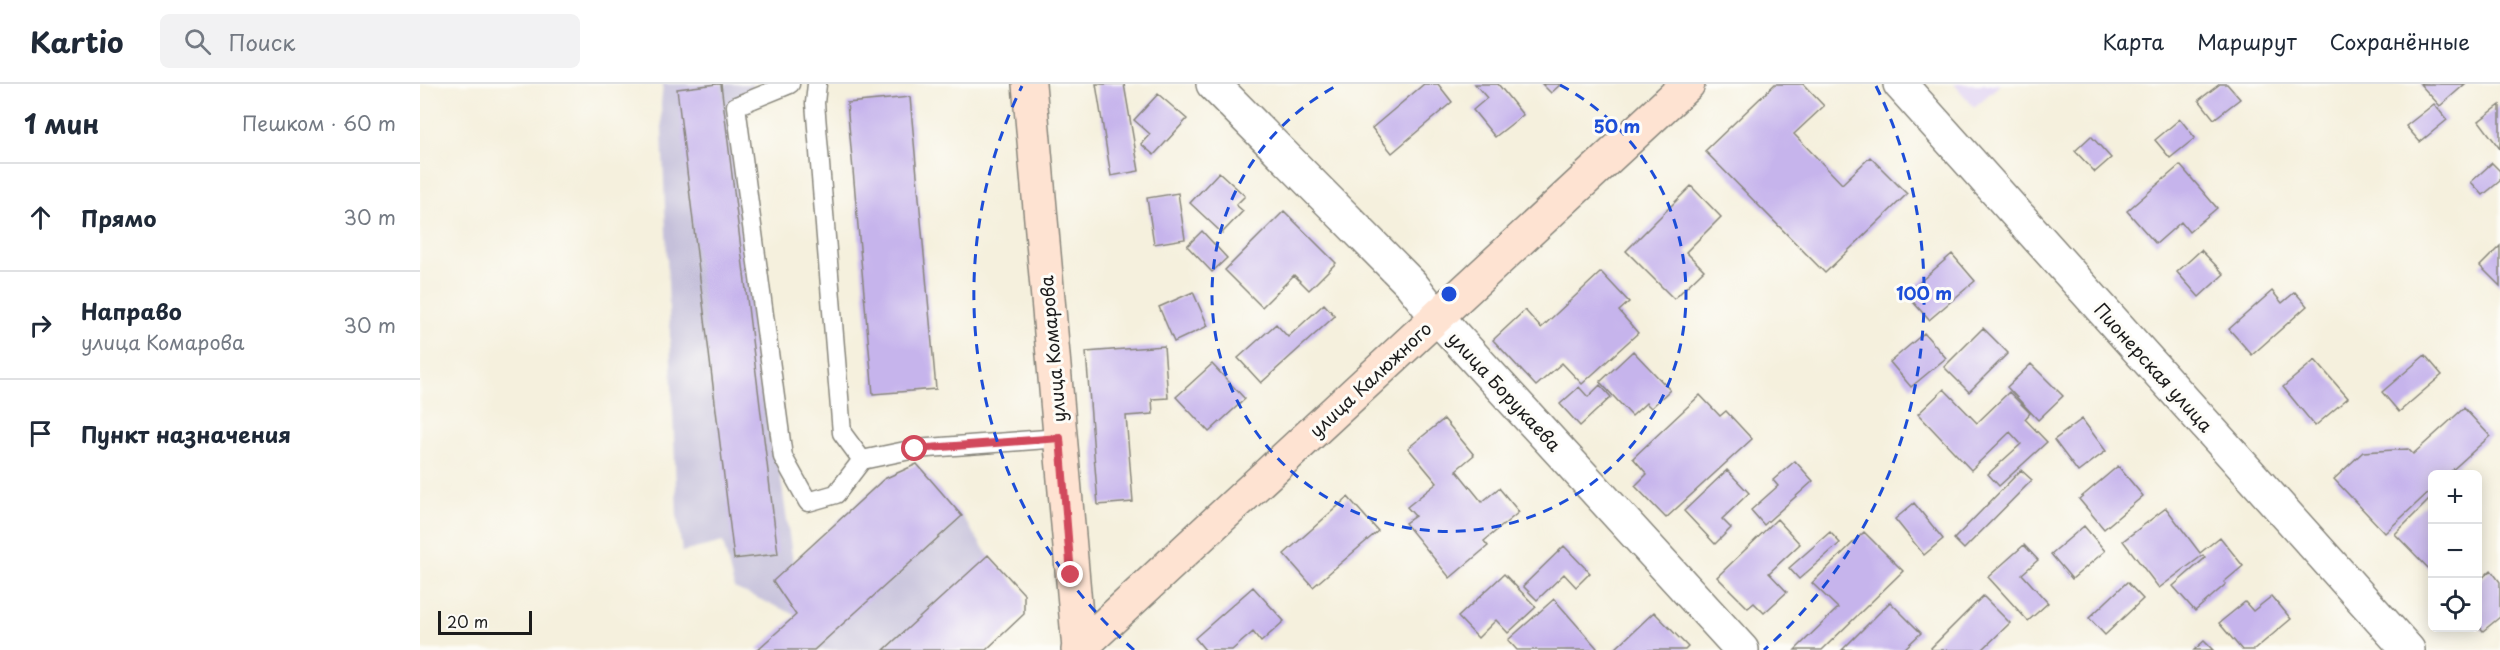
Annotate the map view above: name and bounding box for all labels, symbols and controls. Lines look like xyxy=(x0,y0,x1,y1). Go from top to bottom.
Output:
search box xyxy=(160,14,580,68)
text: Kartio xyxy=(30,20,124,63)
icon: search xyxy=(181,25,214,58)
text: Поиск xyxy=(229,25,295,58)
text: Карта xyxy=(2103,25,2164,57)
text: Маршрут xyxy=(2197,25,2297,57)
text: Сохранённые xyxy=(2330,25,2470,57)
text: 1 мин xyxy=(24,104,99,143)
text: Пешком · 60 m xyxy=(242,108,396,138)
text: 50 m xyxy=(1594,112,1640,139)
icon: ahead xyxy=(24,201,57,234)
text: Прямо xyxy=(81,201,156,234)
text: 30 m xyxy=(343,202,396,232)
street label: улица Комарова xyxy=(1032,274,1072,423)
text: 100 m xyxy=(1896,279,1952,306)
centre of rings xyxy=(1439,284,1459,304)
text: Направо xyxy=(81,294,182,327)
street label: Пионерская улица xyxy=(2089,296,2220,438)
icon: right xyxy=(24,309,57,342)
text: 30 m xyxy=(343,310,396,340)
street label: улица Калюжного xyxy=(1303,315,1437,443)
street label: улица Борукаева xyxy=(1442,325,1568,458)
text: улица Комарова xyxy=(81,327,244,357)
icon: arrive xyxy=(24,417,57,450)
text: Пункт назначения xyxy=(81,417,291,450)
route start xyxy=(901,435,927,461)
map controls xyxy=(2428,470,2482,632)
button: + xyxy=(2428,470,2482,524)
button: − xyxy=(2428,524,2482,578)
route end xyxy=(1057,561,1083,587)
button: locate xyxy=(2428,578,2482,632)
scale bar xyxy=(438,608,532,636)
text: 20 m xyxy=(447,609,488,633)

